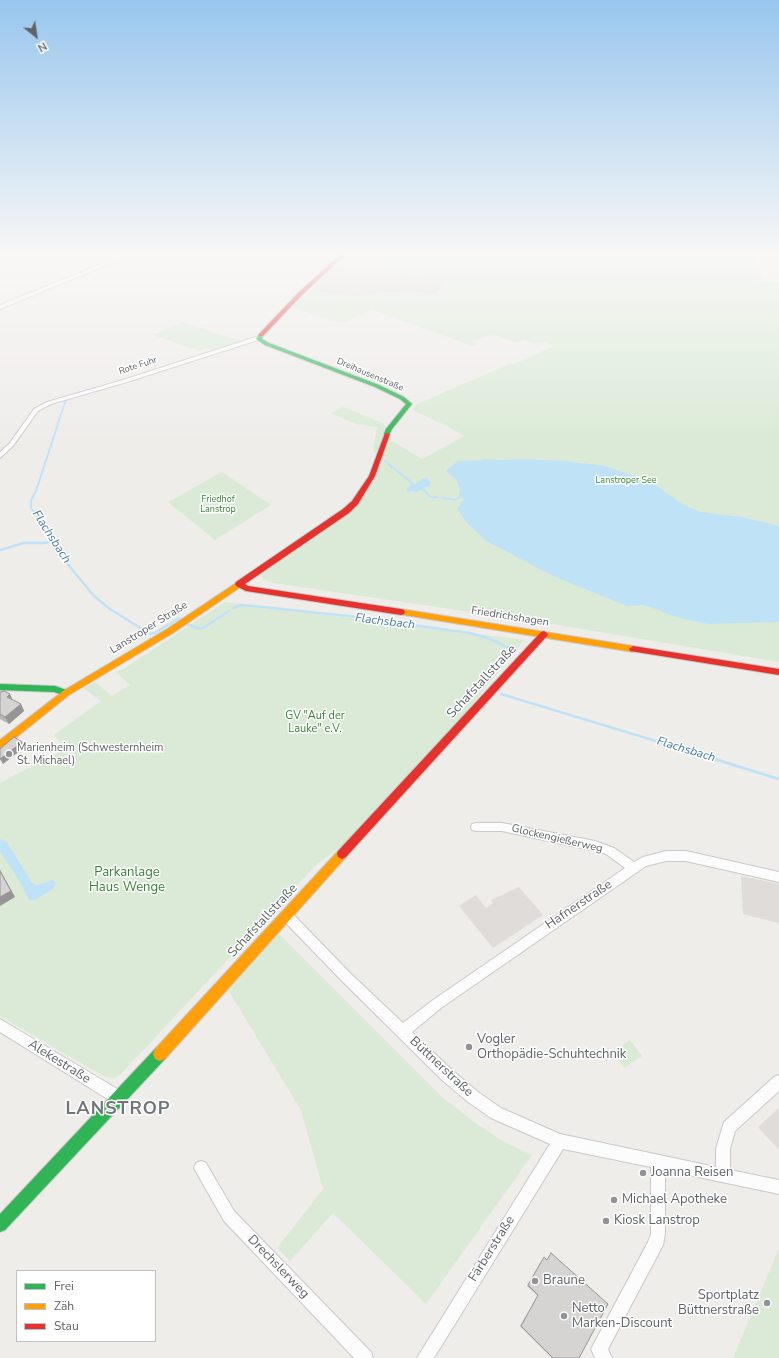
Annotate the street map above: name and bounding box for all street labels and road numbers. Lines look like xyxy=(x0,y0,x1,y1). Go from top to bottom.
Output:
street label: Rote Fuhr xyxy=(118,355,158,377)
street label: Dreihausenstraße xyxy=(335,356,405,394)
street label: Lanstroper Straße xyxy=(108,599,190,657)
street label: Friedrichshagen xyxy=(470,604,550,630)
street label: Schafstallstraße xyxy=(444,642,520,722)
street label: Glockengießerweg xyxy=(510,822,604,856)
street label: Hafnerstraße xyxy=(543,877,615,933)
street label: Schafstallstraße xyxy=(225,881,301,961)
street label: Büttnerstraße xyxy=(406,1034,476,1100)
street label: Alekestraße xyxy=(25,1037,93,1087)
street label: Färberstraße xyxy=(466,1213,518,1285)
street label: Drechslerweg xyxy=(244,1232,312,1302)

